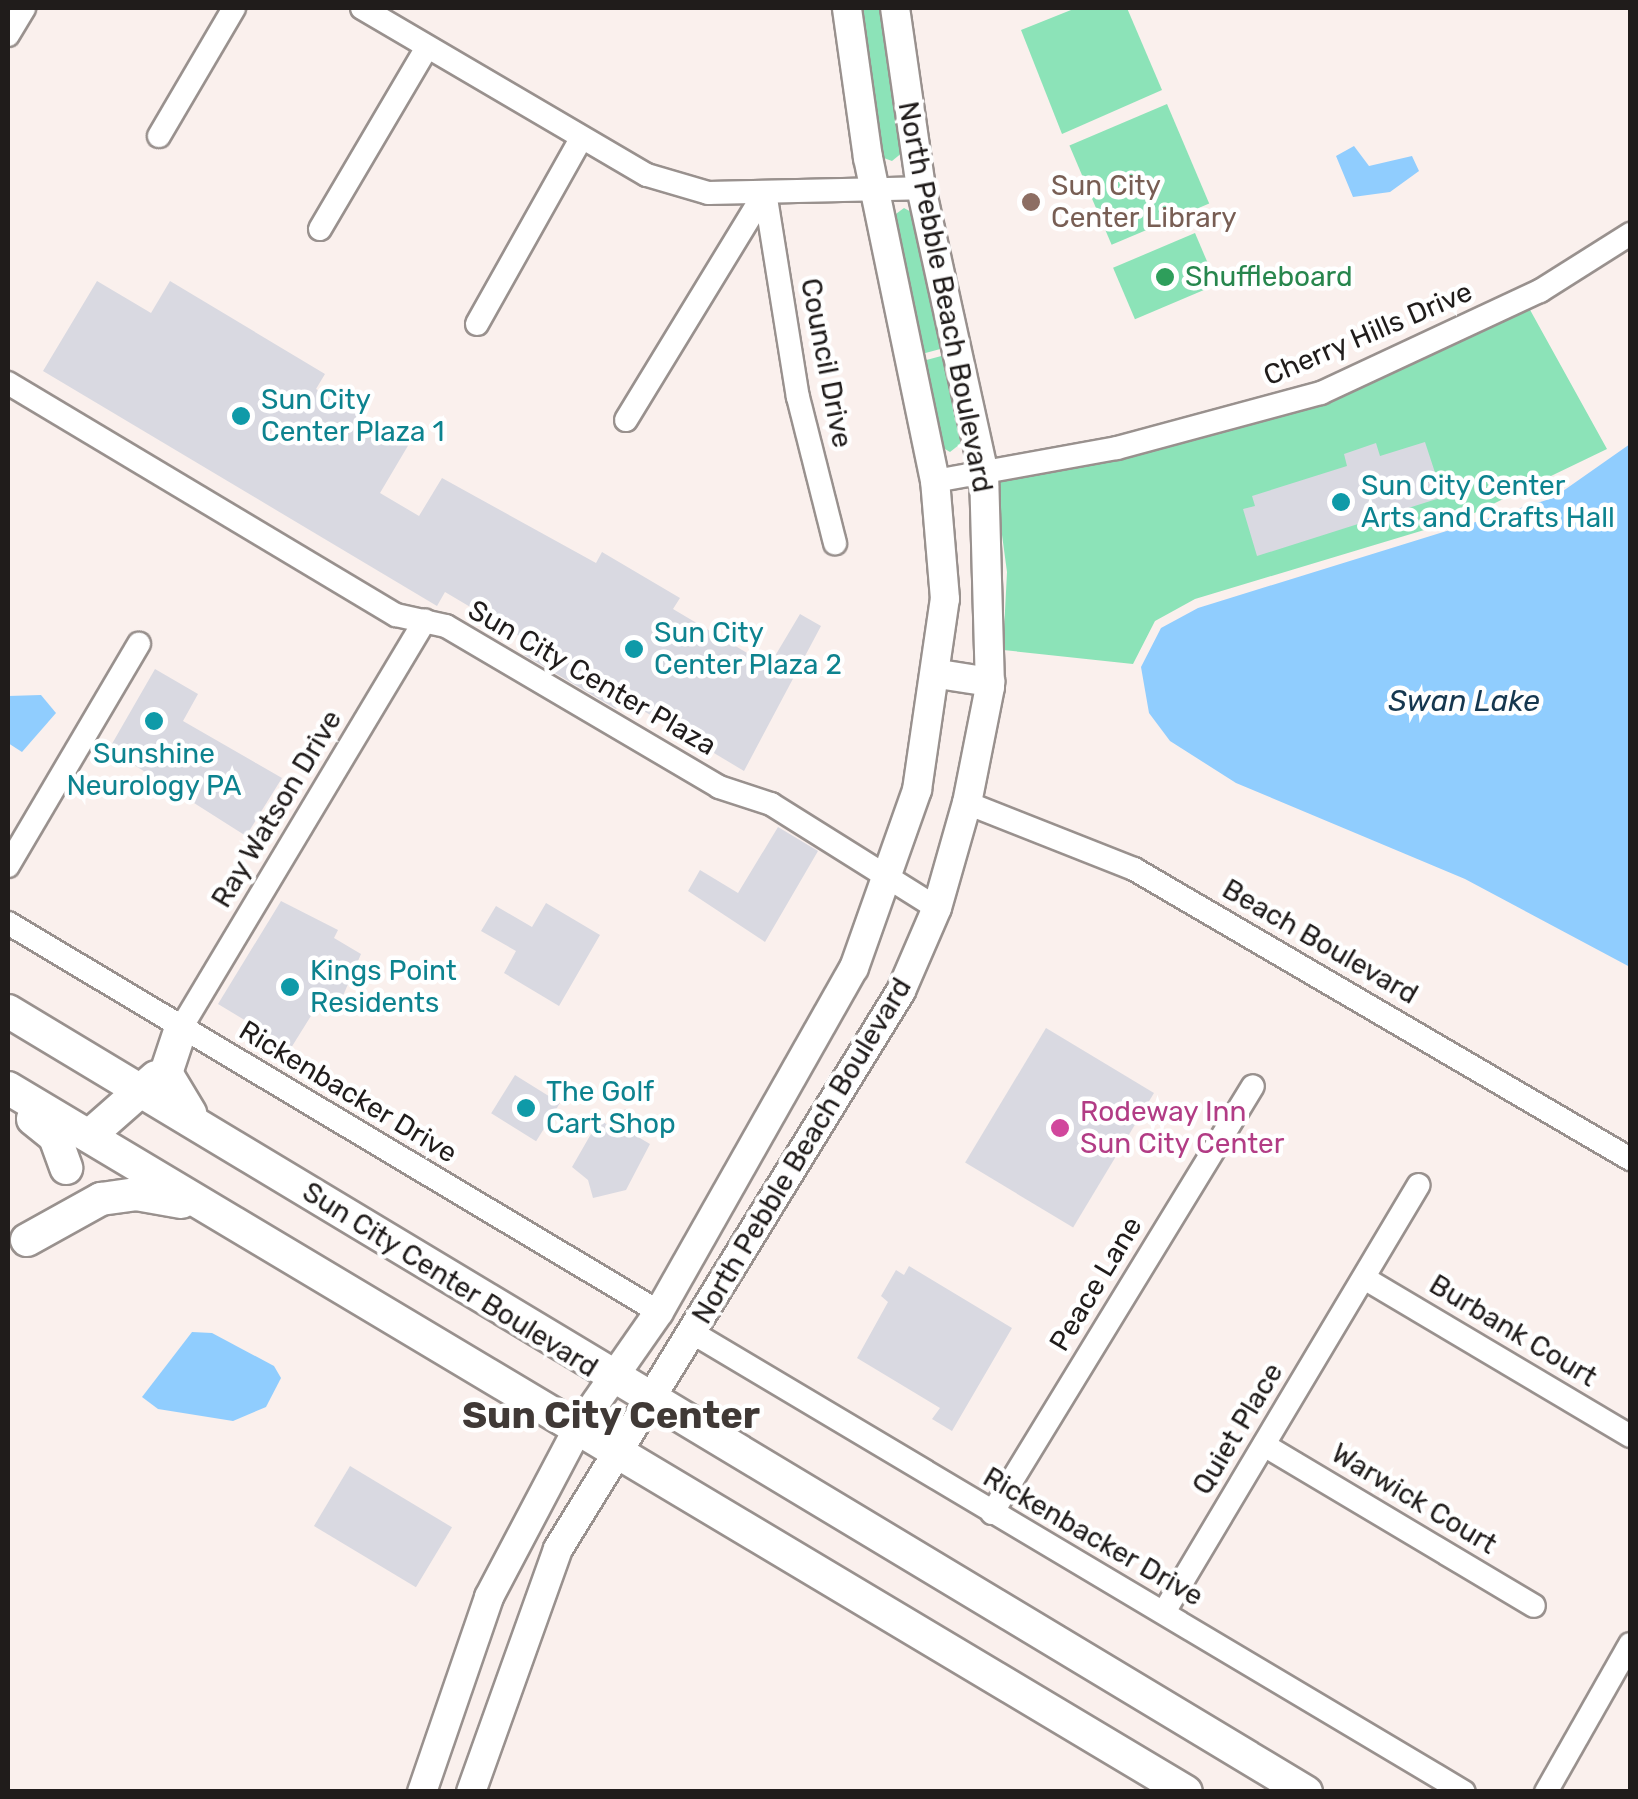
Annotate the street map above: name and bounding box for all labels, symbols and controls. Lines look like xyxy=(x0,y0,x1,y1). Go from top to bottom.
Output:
street label: North Pebble Beach Boulevard xyxy=(891,99,999,495)
place label: Sun City Center Library xyxy=(1051,169,1237,235)
marker: Sun City Center Library xyxy=(1020,191,1042,213)
place label: Shuffleboard xyxy=(1185,260,1353,294)
marker: Shuffleboard xyxy=(1154,266,1176,288)
street label: Council Drive xyxy=(793,275,859,451)
street label: Cherry Hills Drive xyxy=(1258,275,1478,393)
place label: Sun City Center Plaza 1 xyxy=(261,383,445,449)
marker: Sun City Center Plaza 1 xyxy=(230,405,252,427)
place label: Sun City Center Arts and Crafts Hall xyxy=(1361,469,1615,535)
marker: Sun City Center Arts and Crafts Hall xyxy=(1330,491,1352,513)
street label: Sun City Center Plaza xyxy=(462,593,722,763)
place label: Sun City Center Plaza 2 xyxy=(654,616,842,682)
marker: Sun City Center Plaza 2 xyxy=(623,638,645,660)
water label: Swan Lake xyxy=(1388,683,1540,719)
street label: Ray Watson Drive xyxy=(205,704,349,914)
marker: Sunshine Neurology PA xyxy=(143,710,165,732)
place label: Sunshine Neurology PA xyxy=(66,737,242,803)
street label: Beach Boulevard xyxy=(1216,872,1424,1012)
place label: Kings Point Residents xyxy=(310,954,457,1020)
street label: North Pebble Beach Boulevard xyxy=(685,972,919,1330)
marker: Kings Point Residents xyxy=(279,976,301,998)
street label: Rickenbacker Drive xyxy=(233,1014,463,1170)
place label: The Golf Cart Shop xyxy=(546,1075,676,1141)
place label: Rodeway Inn Sun City Center xyxy=(1080,1095,1285,1161)
marker: The Golf Cart Shop xyxy=(515,1097,537,1119)
marker: Rodeway Inn Sun City Center xyxy=(1049,1117,1071,1139)
street label: Sun City Center Boulevard xyxy=(296,1175,604,1385)
street label: Peace Lane xyxy=(1043,1211,1149,1357)
street label: Burbank Court xyxy=(1423,1268,1603,1394)
street label: Quiet Place xyxy=(1186,1357,1290,1501)
district label: Sun City Center xyxy=(461,1393,761,1439)
street label: Warwick Court xyxy=(1325,1436,1503,1562)
street label: Rickenbacker Drive xyxy=(977,1460,1209,1614)

